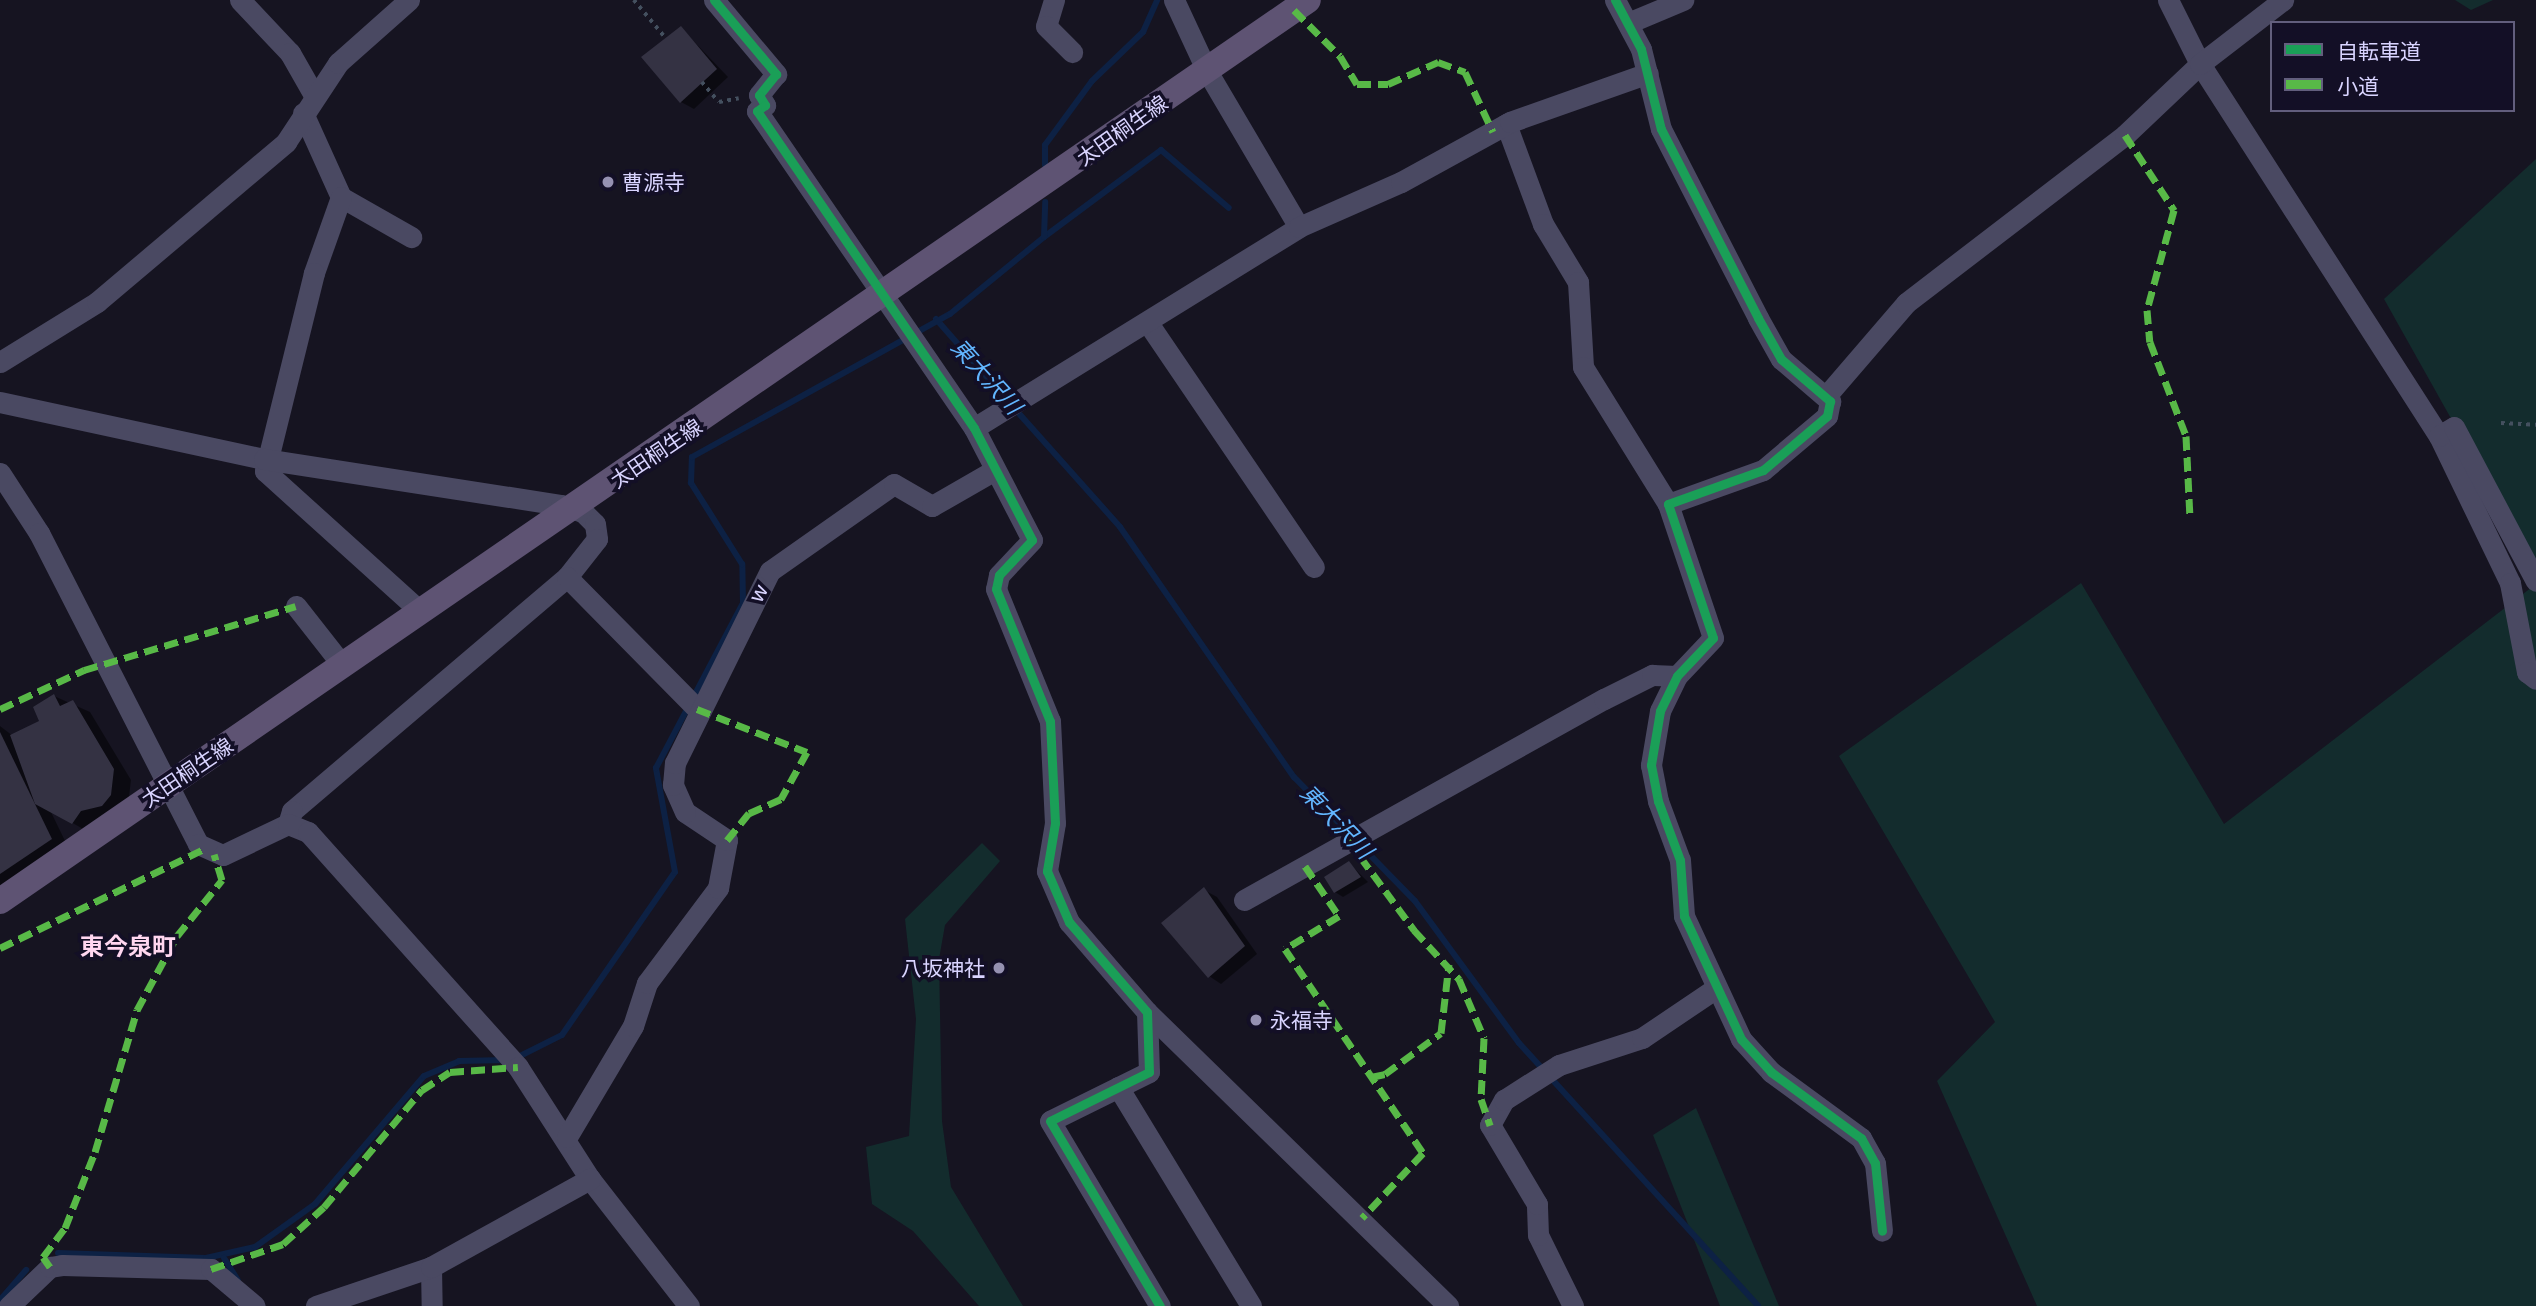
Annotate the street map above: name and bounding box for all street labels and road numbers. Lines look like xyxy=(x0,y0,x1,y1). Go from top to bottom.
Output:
street label: 太田桐生線 xyxy=(1072,90,1172,170)
street label: 太田桐生線 xyxy=(605,413,707,493)
street label: w xyxy=(743,580,773,606)
street label: 太田桐生線 xyxy=(136,732,238,812)

